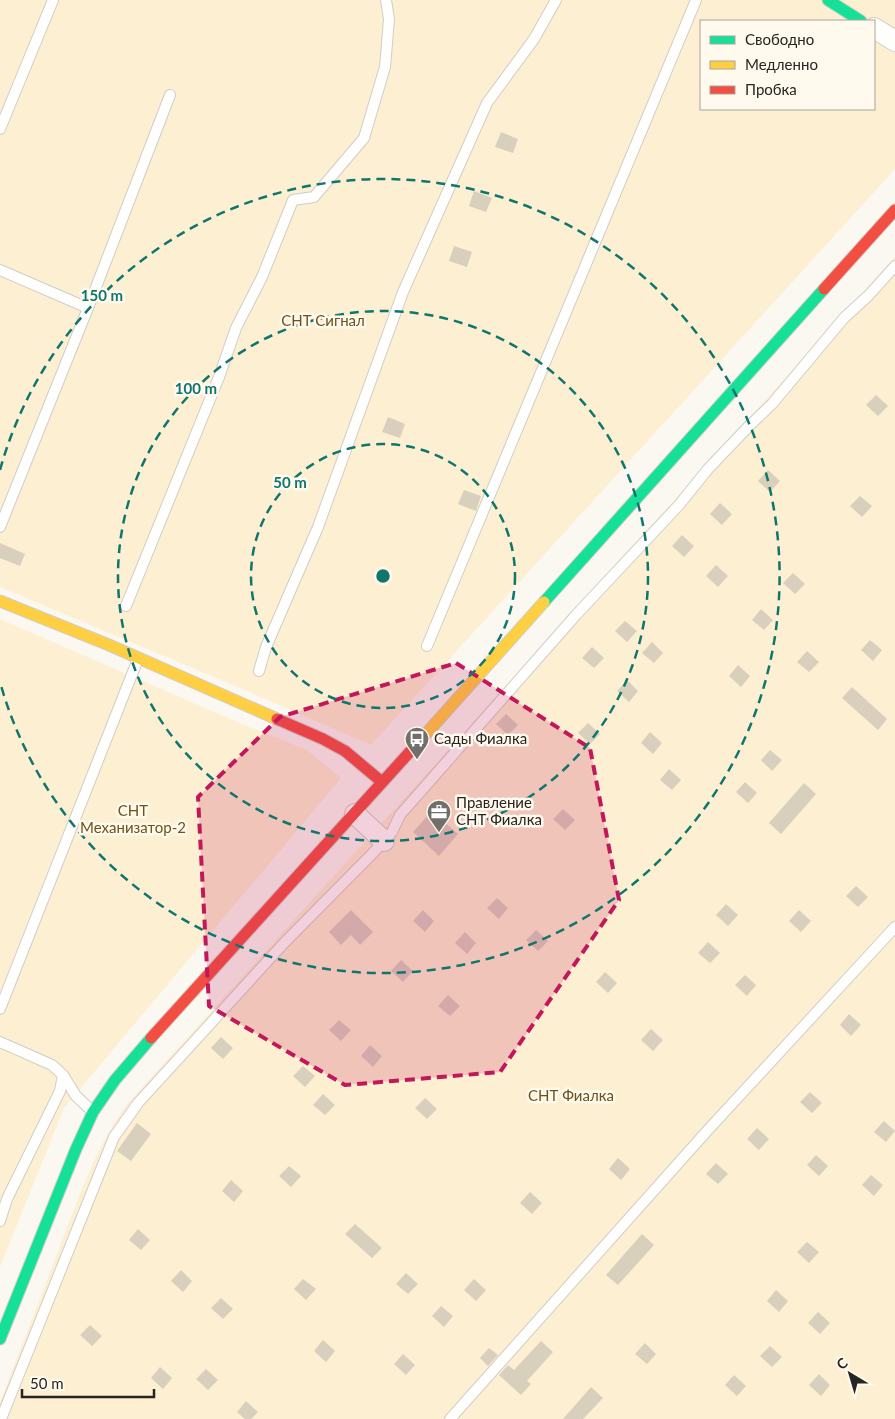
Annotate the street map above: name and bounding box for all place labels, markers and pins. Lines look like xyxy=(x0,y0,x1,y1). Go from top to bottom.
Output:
centre of rings xyxy=(374,567,392,585)
bus stop icon: Сады Фиалка xyxy=(404,726,430,760)
place label: Сады Фиалка xyxy=(434,729,527,747)
place label: Правление СНТ Фиалка xyxy=(456,793,542,828)
office icon: Правление СНТ Фиалка xyxy=(426,799,452,833)

